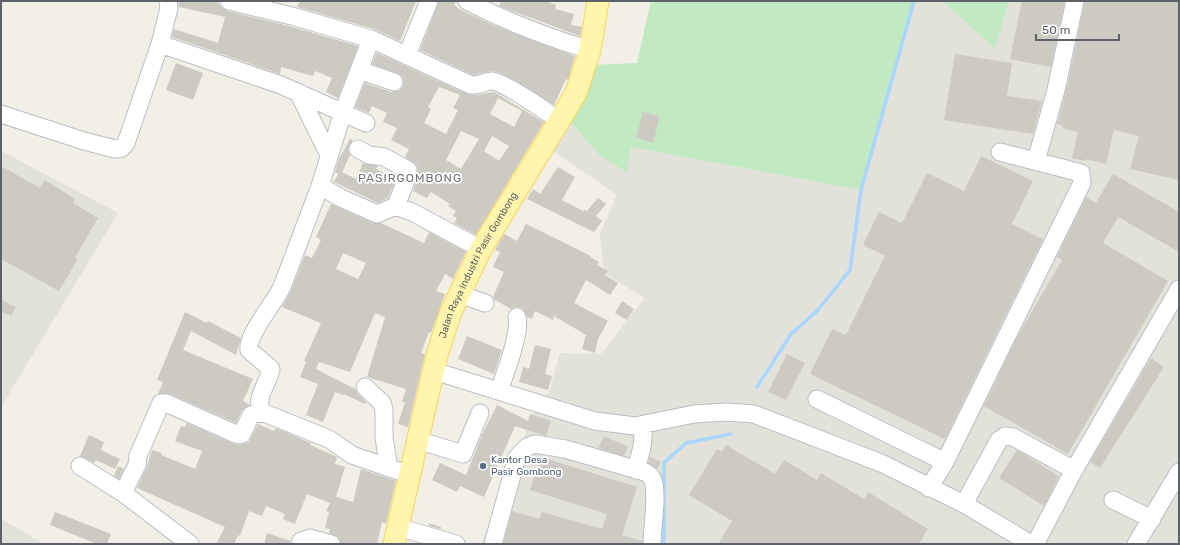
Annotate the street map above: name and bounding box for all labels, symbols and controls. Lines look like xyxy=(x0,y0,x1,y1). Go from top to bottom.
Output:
scale bar xyxy=(1036,16,1119,42)
text: 50 m xyxy=(1042,23,1070,37)
district label: PASIRGOMBONG xyxy=(358,171,462,185)
street label: Jalan Raya Industri Pasir Gombong xyxy=(437,190,520,340)
place label: Kantor Desa Pasir Gombong xyxy=(491,454,562,478)
marker: Kantor Desa Pasir Gombong xyxy=(478,461,488,471)

